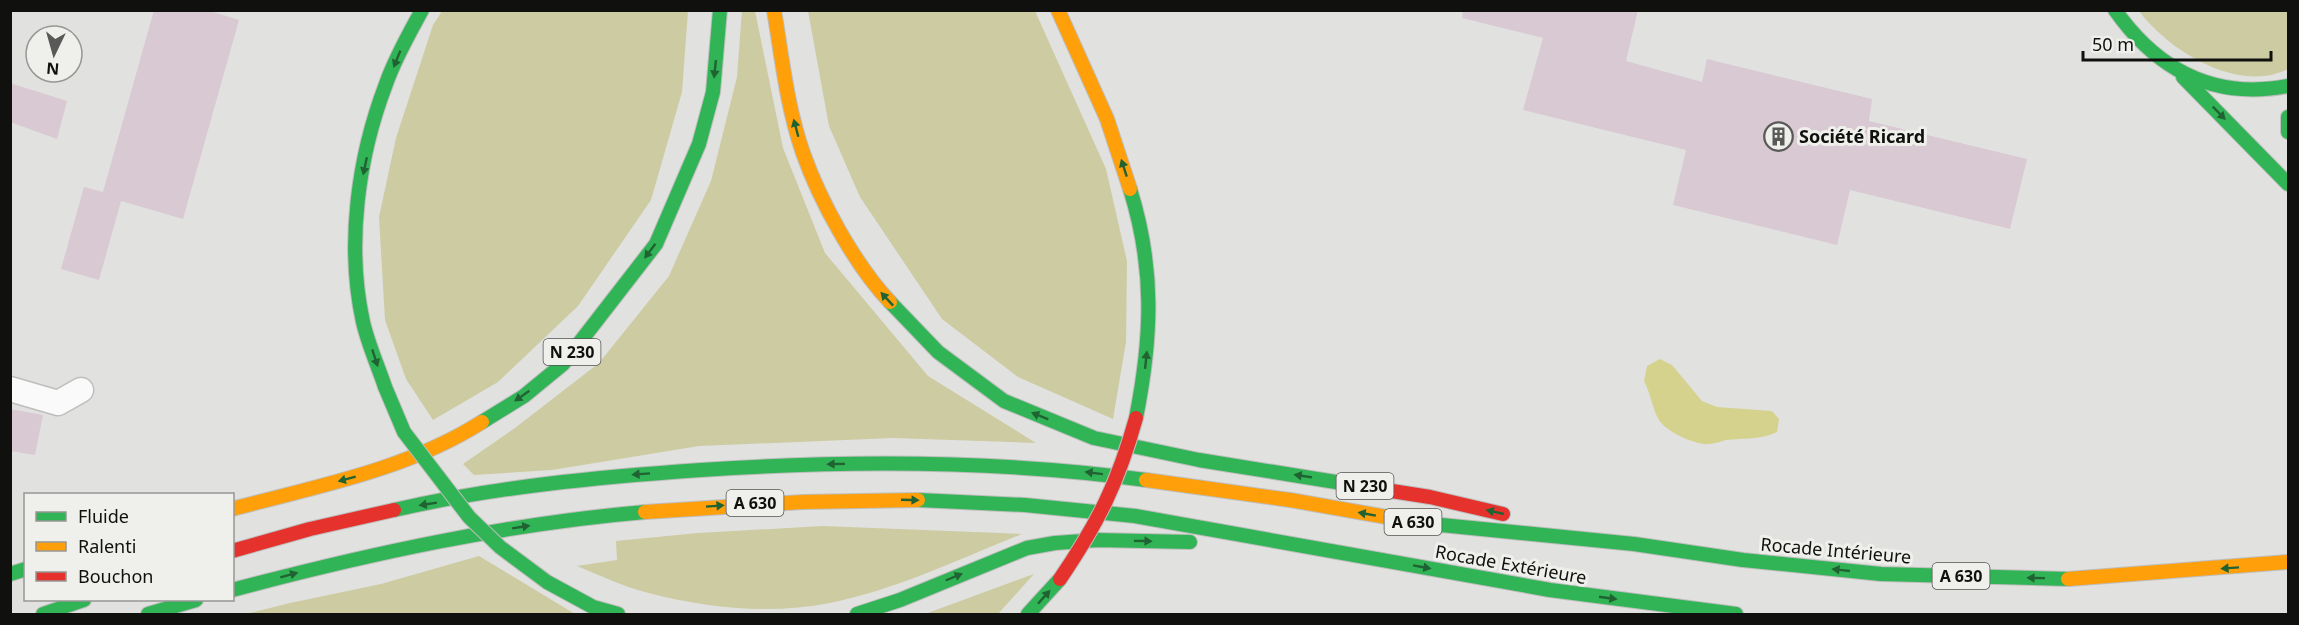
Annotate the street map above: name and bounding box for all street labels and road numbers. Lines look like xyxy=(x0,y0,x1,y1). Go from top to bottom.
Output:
road number: N 230 xyxy=(544,339,600,365)
road number: N 230 xyxy=(1336,473,1394,499)
road number: A 630 xyxy=(726,490,783,516)
road number: A 630 xyxy=(1384,509,1442,535)
street label: Rocade Intérieure xyxy=(1760,531,1912,569)
street label: Rocade Extérieure xyxy=(1433,539,1589,589)
road number: A 630 xyxy=(1932,563,1990,589)

